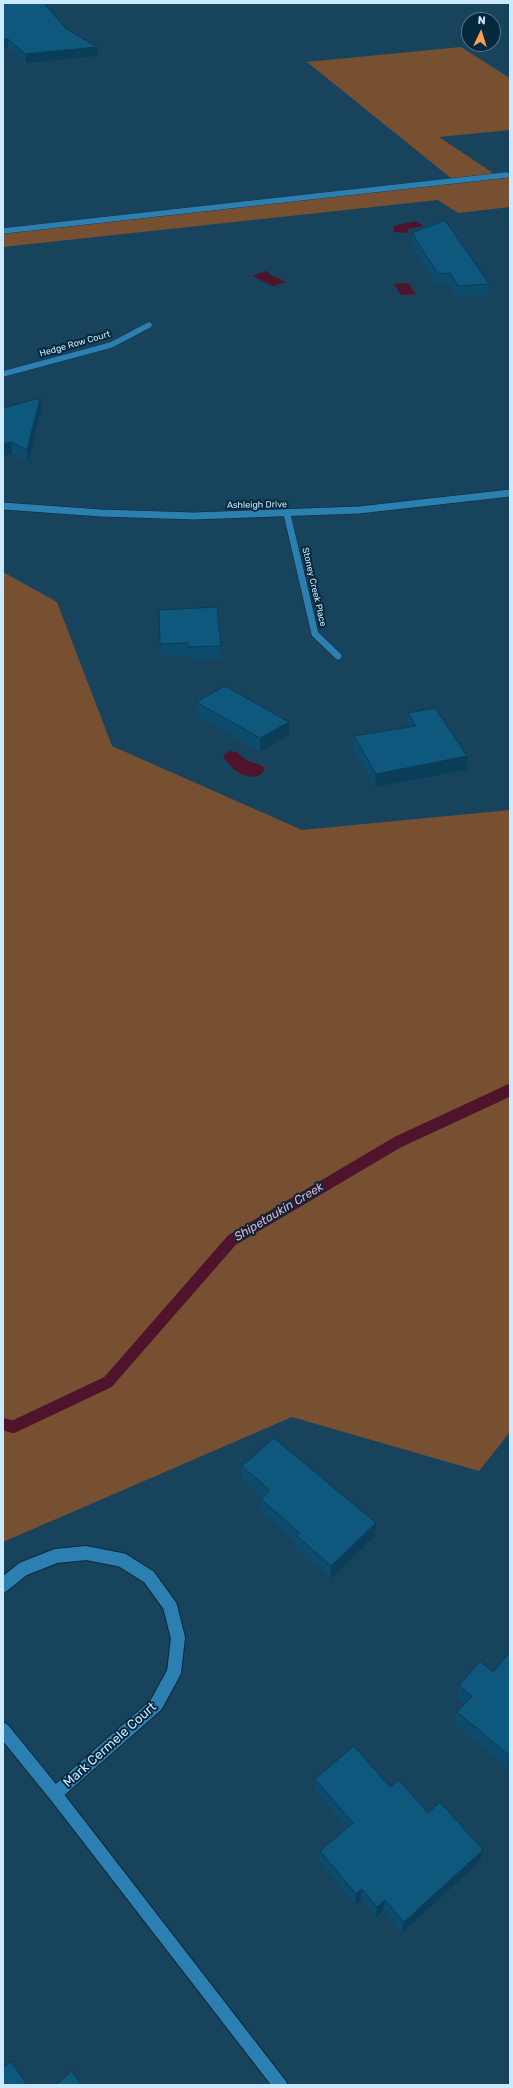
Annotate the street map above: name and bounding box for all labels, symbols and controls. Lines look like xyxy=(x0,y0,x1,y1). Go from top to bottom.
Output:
north arrow xyxy=(461,12,501,52)
text: N xyxy=(477,14,486,27)
street label: Hedge Row Court xyxy=(38,329,112,359)
street label: Ashleigh Drive xyxy=(227,499,287,511)
street label: Stoney Creek Place xyxy=(300,546,328,628)
water label: Shipetaukin Creek xyxy=(232,1180,326,1244)
street label: Mark Cermele Court xyxy=(60,1699,160,1791)

